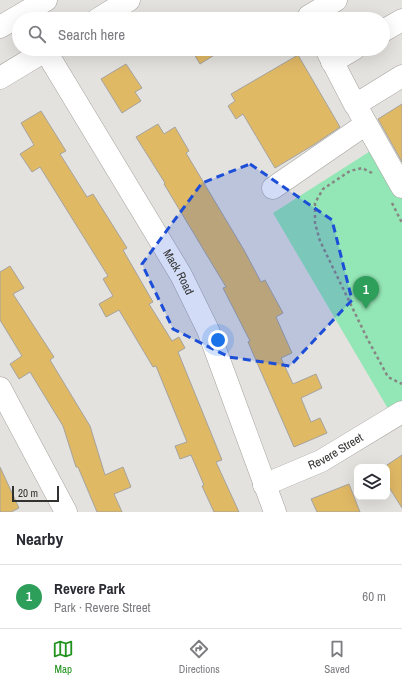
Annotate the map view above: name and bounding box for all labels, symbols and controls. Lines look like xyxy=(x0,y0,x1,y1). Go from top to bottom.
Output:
search box xyxy=(12,12,390,56)
icon: search xyxy=(26,23,48,45)
text: Search here xyxy=(58,24,125,45)
street label: Mack Road xyxy=(159,246,197,297)
pin: 1 xyxy=(353,276,379,309)
your location xyxy=(208,330,228,350)
street label: Revere Street xyxy=(306,429,366,474)
map controls xyxy=(354,464,390,500)
button: layers xyxy=(354,464,390,500)
scale bar xyxy=(12,484,59,503)
text: 20 m xyxy=(18,486,38,500)
text: Nearby xyxy=(16,527,63,550)
text: Revere Park xyxy=(54,578,125,599)
text: 1 xyxy=(26,588,32,605)
text: 60 m xyxy=(362,588,386,605)
text: Park · Revere Street xyxy=(54,599,151,616)
tab: Map xyxy=(52,638,74,676)
tab: Directions xyxy=(179,638,220,676)
tab: Saved xyxy=(324,638,350,676)

